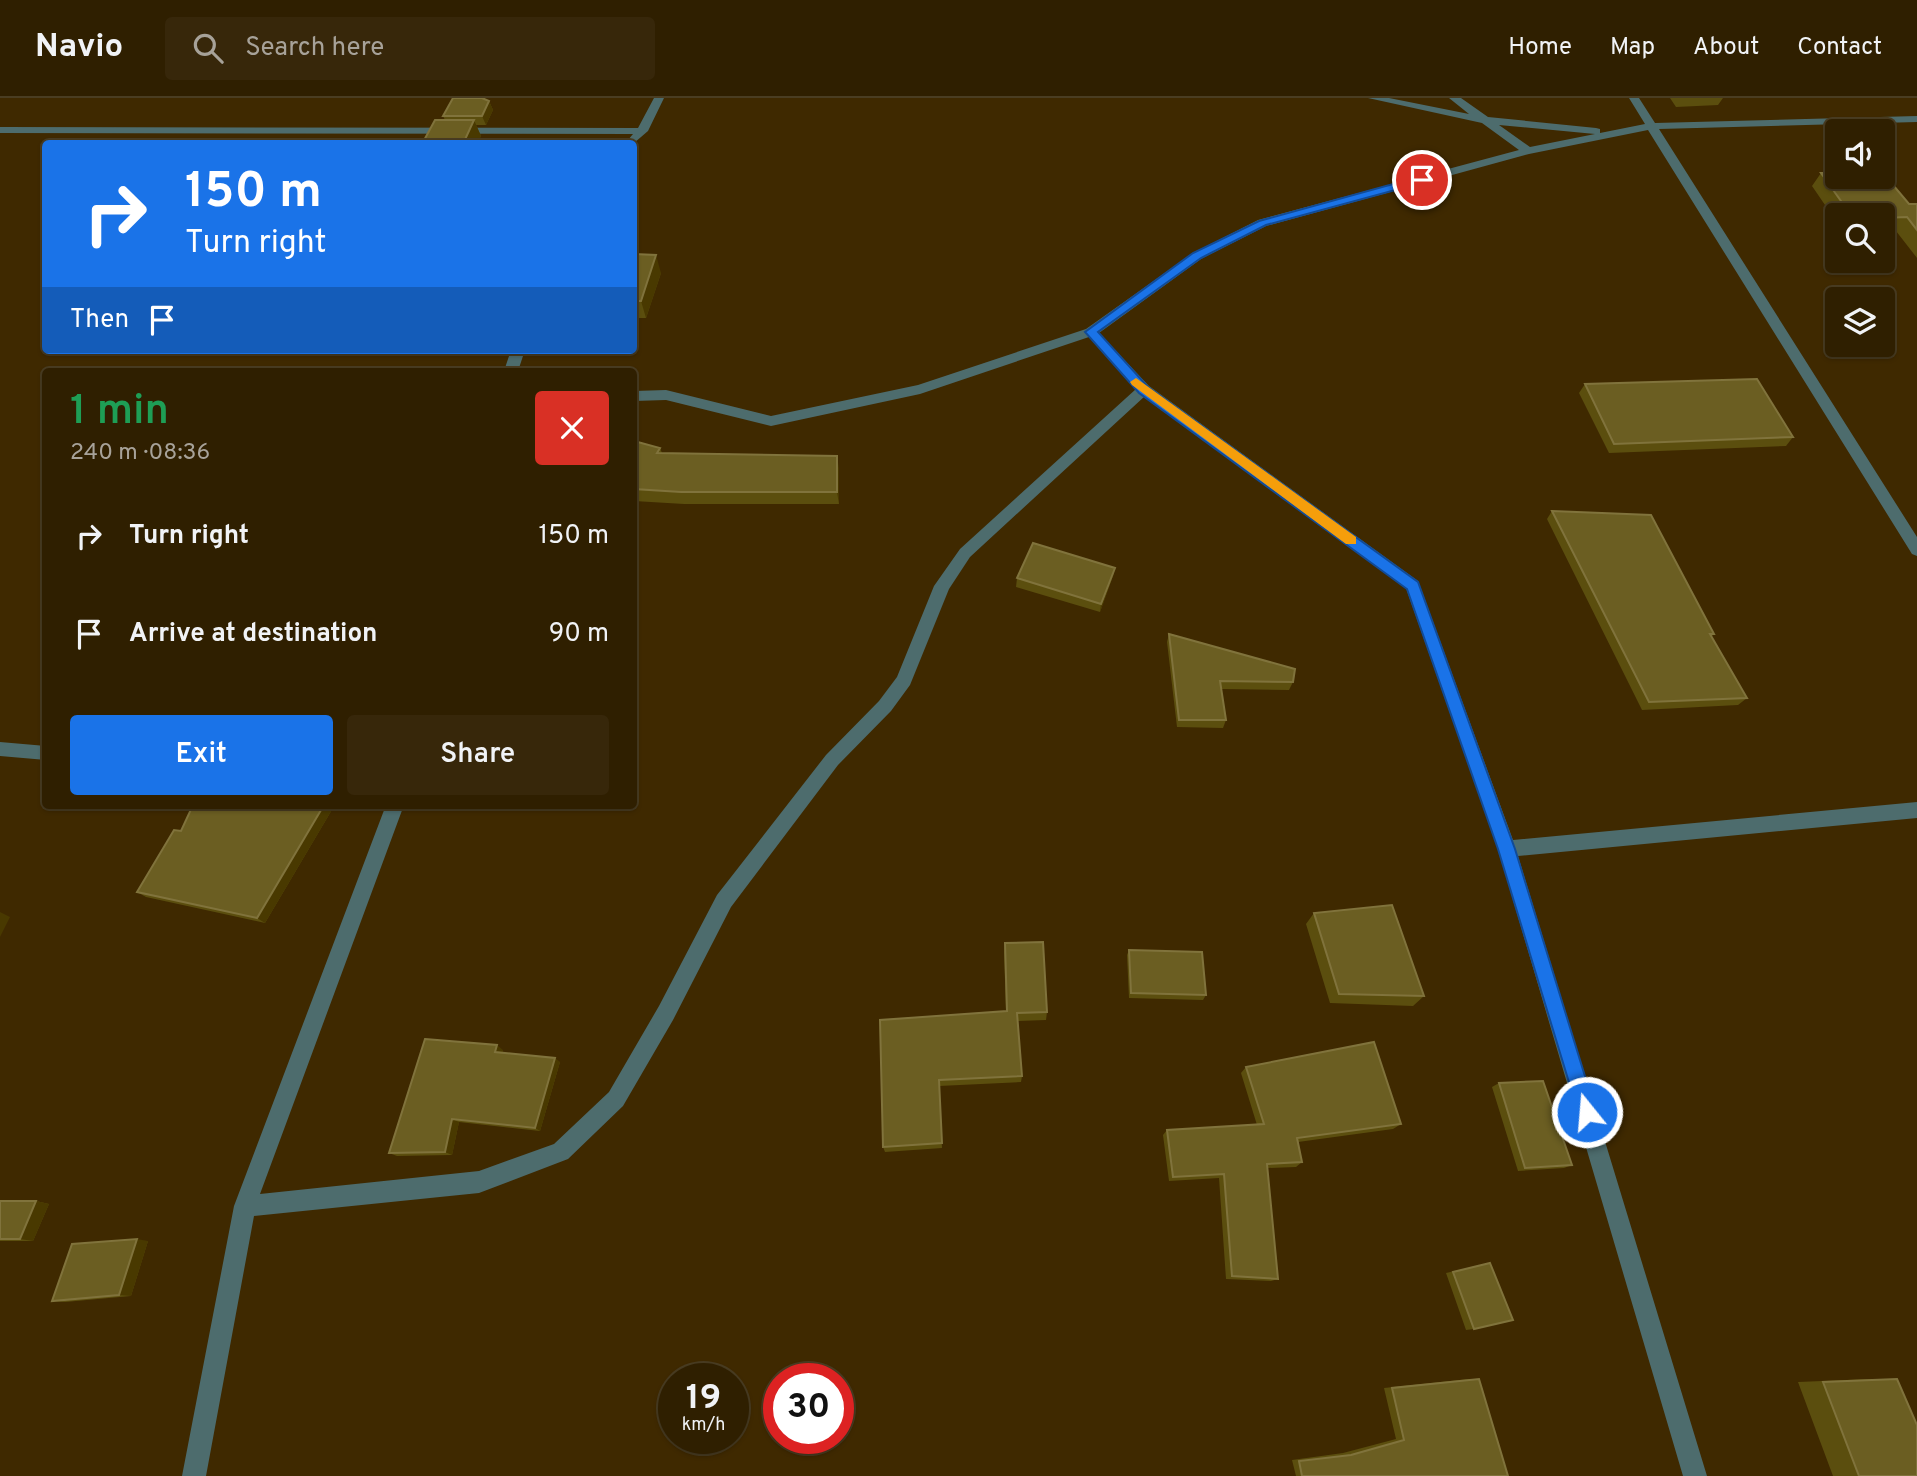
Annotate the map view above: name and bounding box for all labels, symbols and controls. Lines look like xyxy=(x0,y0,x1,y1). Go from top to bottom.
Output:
search box xyxy=(165,17,655,80)
text: Navio xyxy=(35,27,123,69)
icon: search xyxy=(189,29,227,67)
text: Search here xyxy=(245,32,384,65)
text: Home xyxy=(1508,33,1572,63)
text: Map xyxy=(1610,33,1655,63)
text: About xyxy=(1693,33,1759,63)
text: Contact xyxy=(1797,33,1882,63)
map controls xyxy=(1825,119,1895,357)
button: sound xyxy=(1825,119,1895,189)
pin xyxy=(1392,150,1452,210)
icon: arrive xyxy=(1403,161,1441,199)
text: 150 m xyxy=(185,163,322,225)
icon: right xyxy=(70,168,161,259)
button: search xyxy=(1825,203,1895,273)
text: Turn right xyxy=(185,224,327,264)
button: layers xyxy=(1825,287,1895,357)
icon: arrive xyxy=(143,301,181,339)
text: Then xyxy=(70,304,129,337)
text: 1 min xyxy=(70,386,169,439)
button: close xyxy=(535,391,609,465)
text: 240 m · 08:36 xyxy=(70,439,210,468)
icon: right xyxy=(70,517,108,555)
text: Turn right xyxy=(129,520,249,553)
text: 150 m xyxy=(538,520,609,553)
icon: arrive xyxy=(70,615,108,653)
text: Arrive at destination xyxy=(129,618,377,651)
text: 90 m xyxy=(549,618,609,651)
button: Exit xyxy=(70,715,333,795)
button: Share xyxy=(347,715,609,795)
position arrow xyxy=(1550,1075,1624,1149)
speed limit sign: 30 xyxy=(763,1363,854,1454)
text: 19 xyxy=(686,1377,721,1421)
text: km/h xyxy=(682,1414,725,1437)

